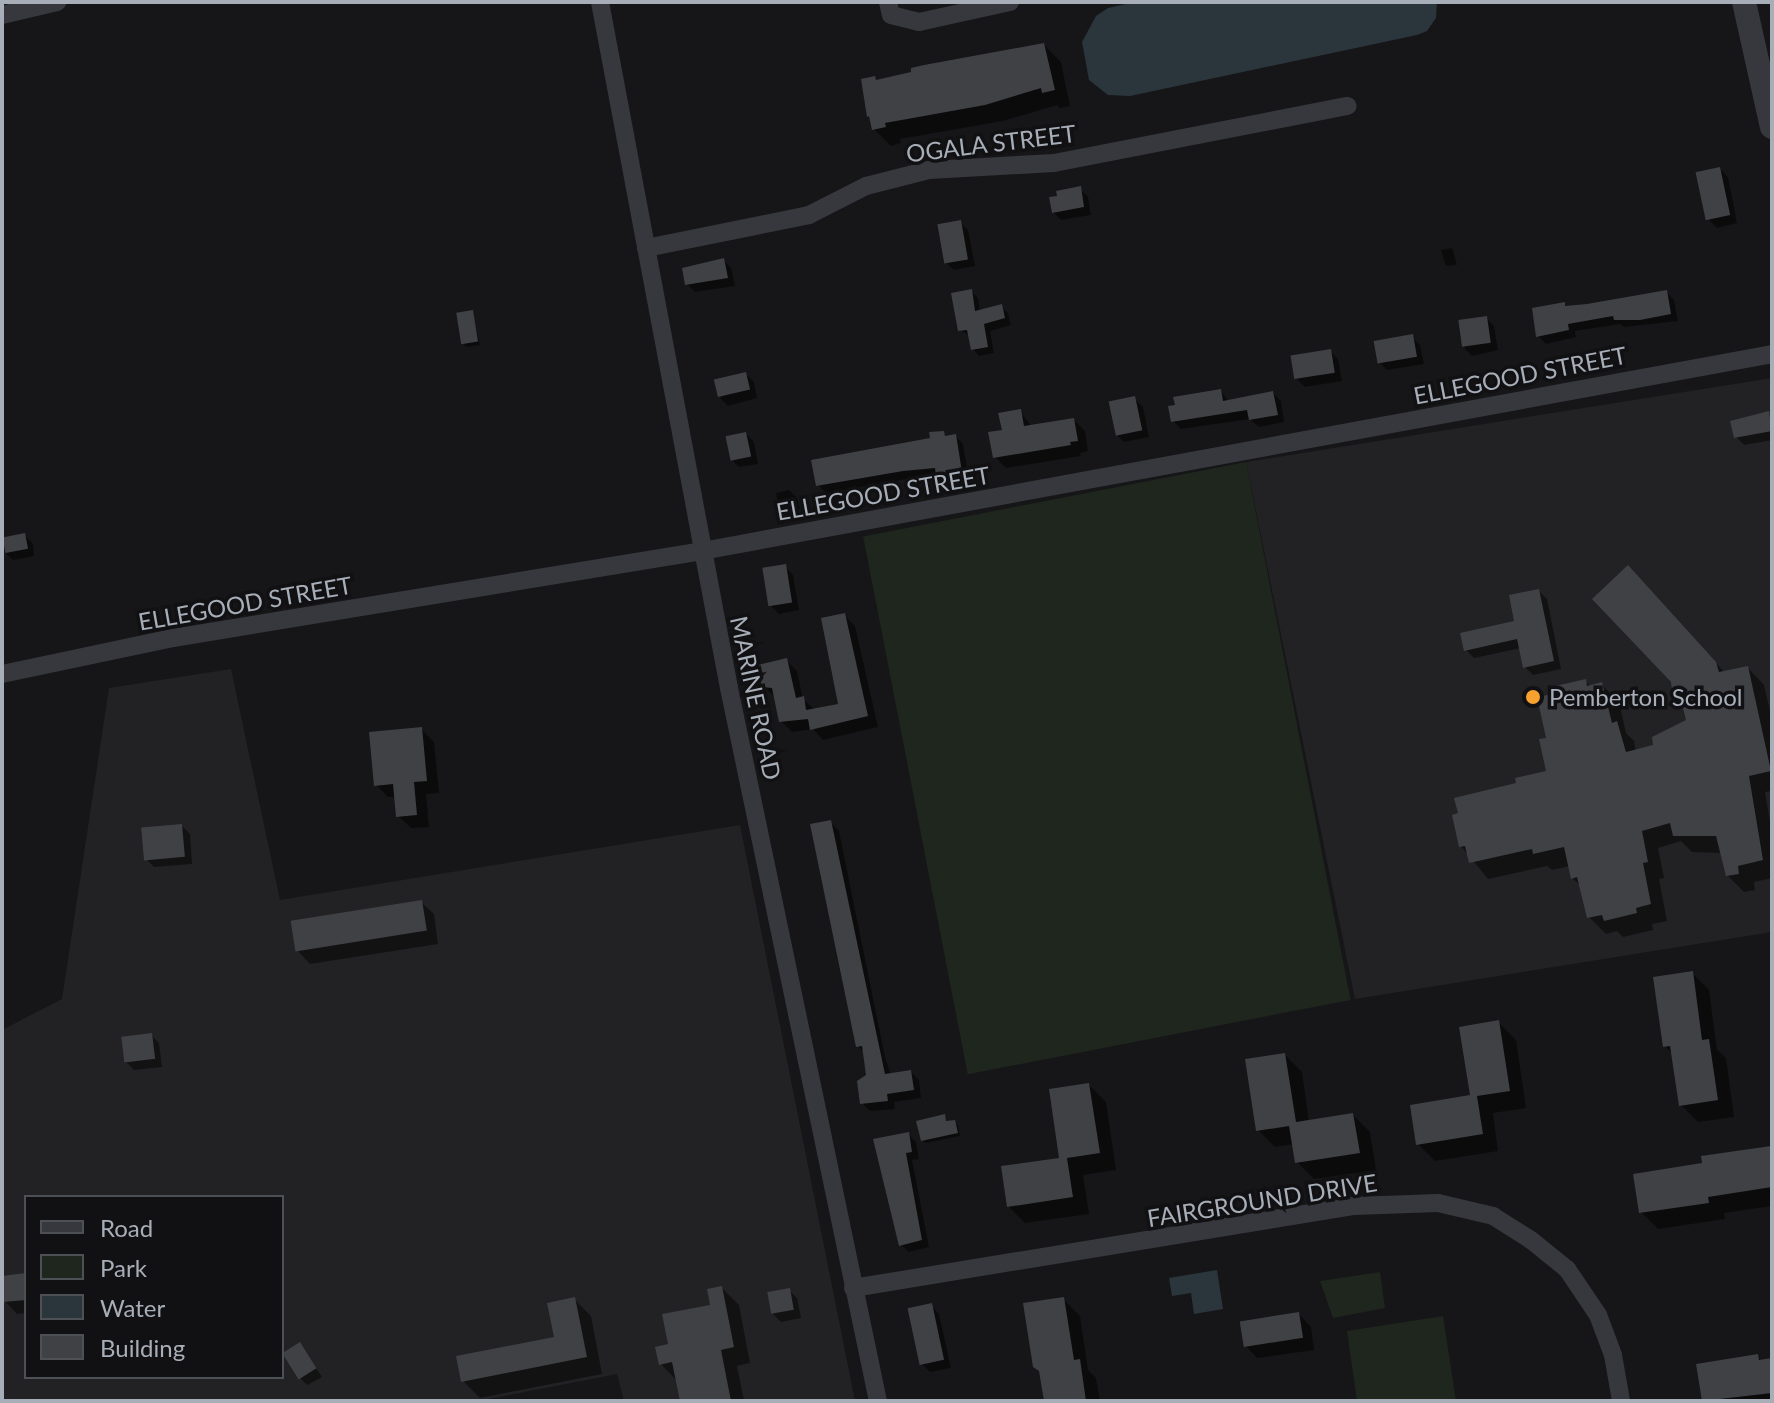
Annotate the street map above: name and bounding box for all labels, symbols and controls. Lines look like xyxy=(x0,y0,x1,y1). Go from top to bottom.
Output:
street label: OGALA STREET xyxy=(904,118,1078,168)
street label: ELLEGOOD STREET xyxy=(1411,340,1629,410)
street label: ELLEGOOD STREET xyxy=(774,460,992,526)
street label: ELLEGOOD STREET xyxy=(136,570,354,636)
street label: MARINE ROAD xyxy=(725,613,787,783)
place label: Pemberton School xyxy=(1549,683,1742,711)
marker: Pemberton School xyxy=(1524,688,1542,706)
street label: FAIRGROUND DRIVE xyxy=(1145,1168,1379,1232)
legend xyxy=(24,1195,284,1379)
text: Road xyxy=(100,1213,153,1242)
text: Park xyxy=(100,1253,147,1282)
text: Water xyxy=(100,1293,165,1322)
text: Building xyxy=(100,1333,185,1362)

